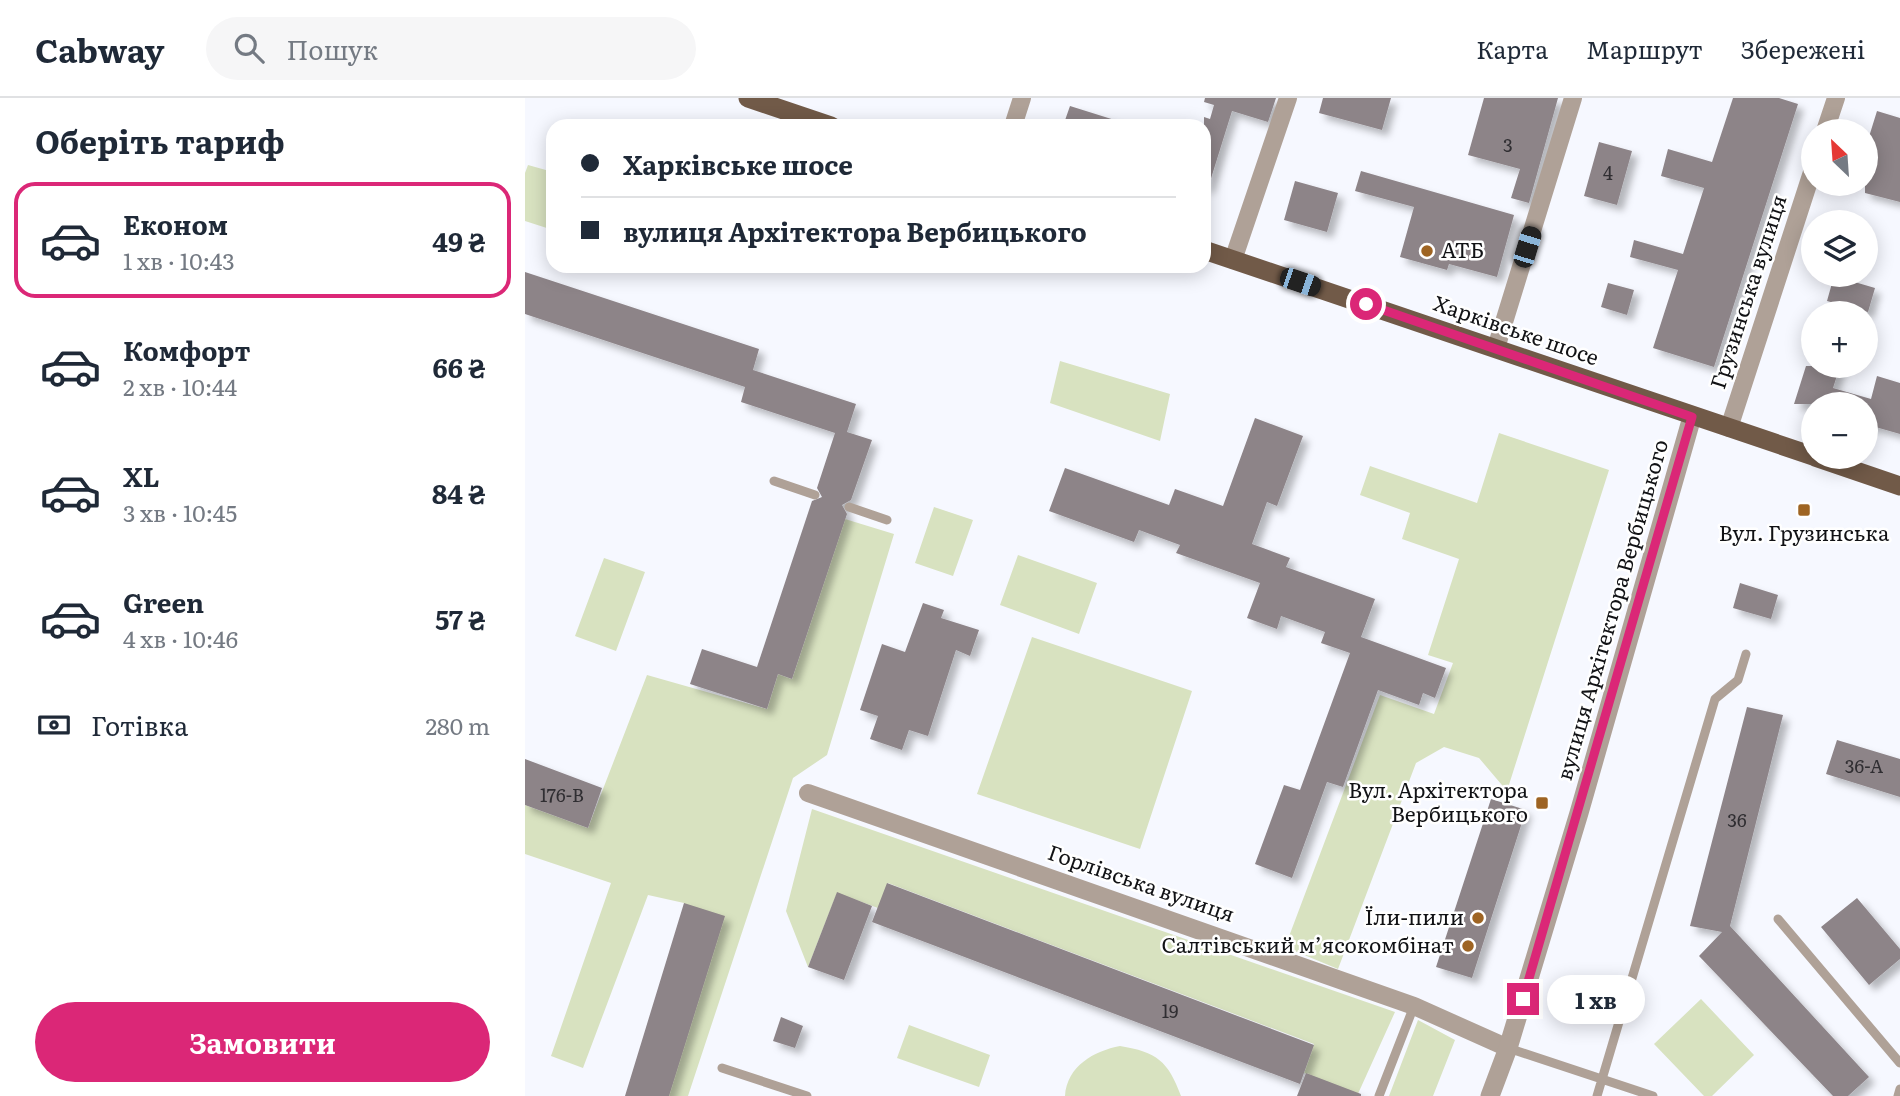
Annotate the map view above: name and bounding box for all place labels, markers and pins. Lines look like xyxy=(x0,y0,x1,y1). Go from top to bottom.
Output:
place label: АТБ xyxy=(1441,233,1484,264)
marker: АТБ xyxy=(1419,243,1435,259)
marker: Вул. Грузинська xyxy=(1796,502,1812,518)
place label: Вул. Грузинська xyxy=(1719,516,1890,547)
place label: Вул. Архітектора Вербицького xyxy=(1348,773,1529,828)
marker: Вул. Архітектора Вербицького xyxy=(1534,795,1550,811)
place label: Їли-пили xyxy=(1365,900,1464,931)
marker: Їли-пили xyxy=(1470,910,1486,926)
place label: Салтівський м’ясокомбінат xyxy=(1161,928,1454,959)
marker: Салтівський м’ясокомбінат xyxy=(1460,938,1476,954)

